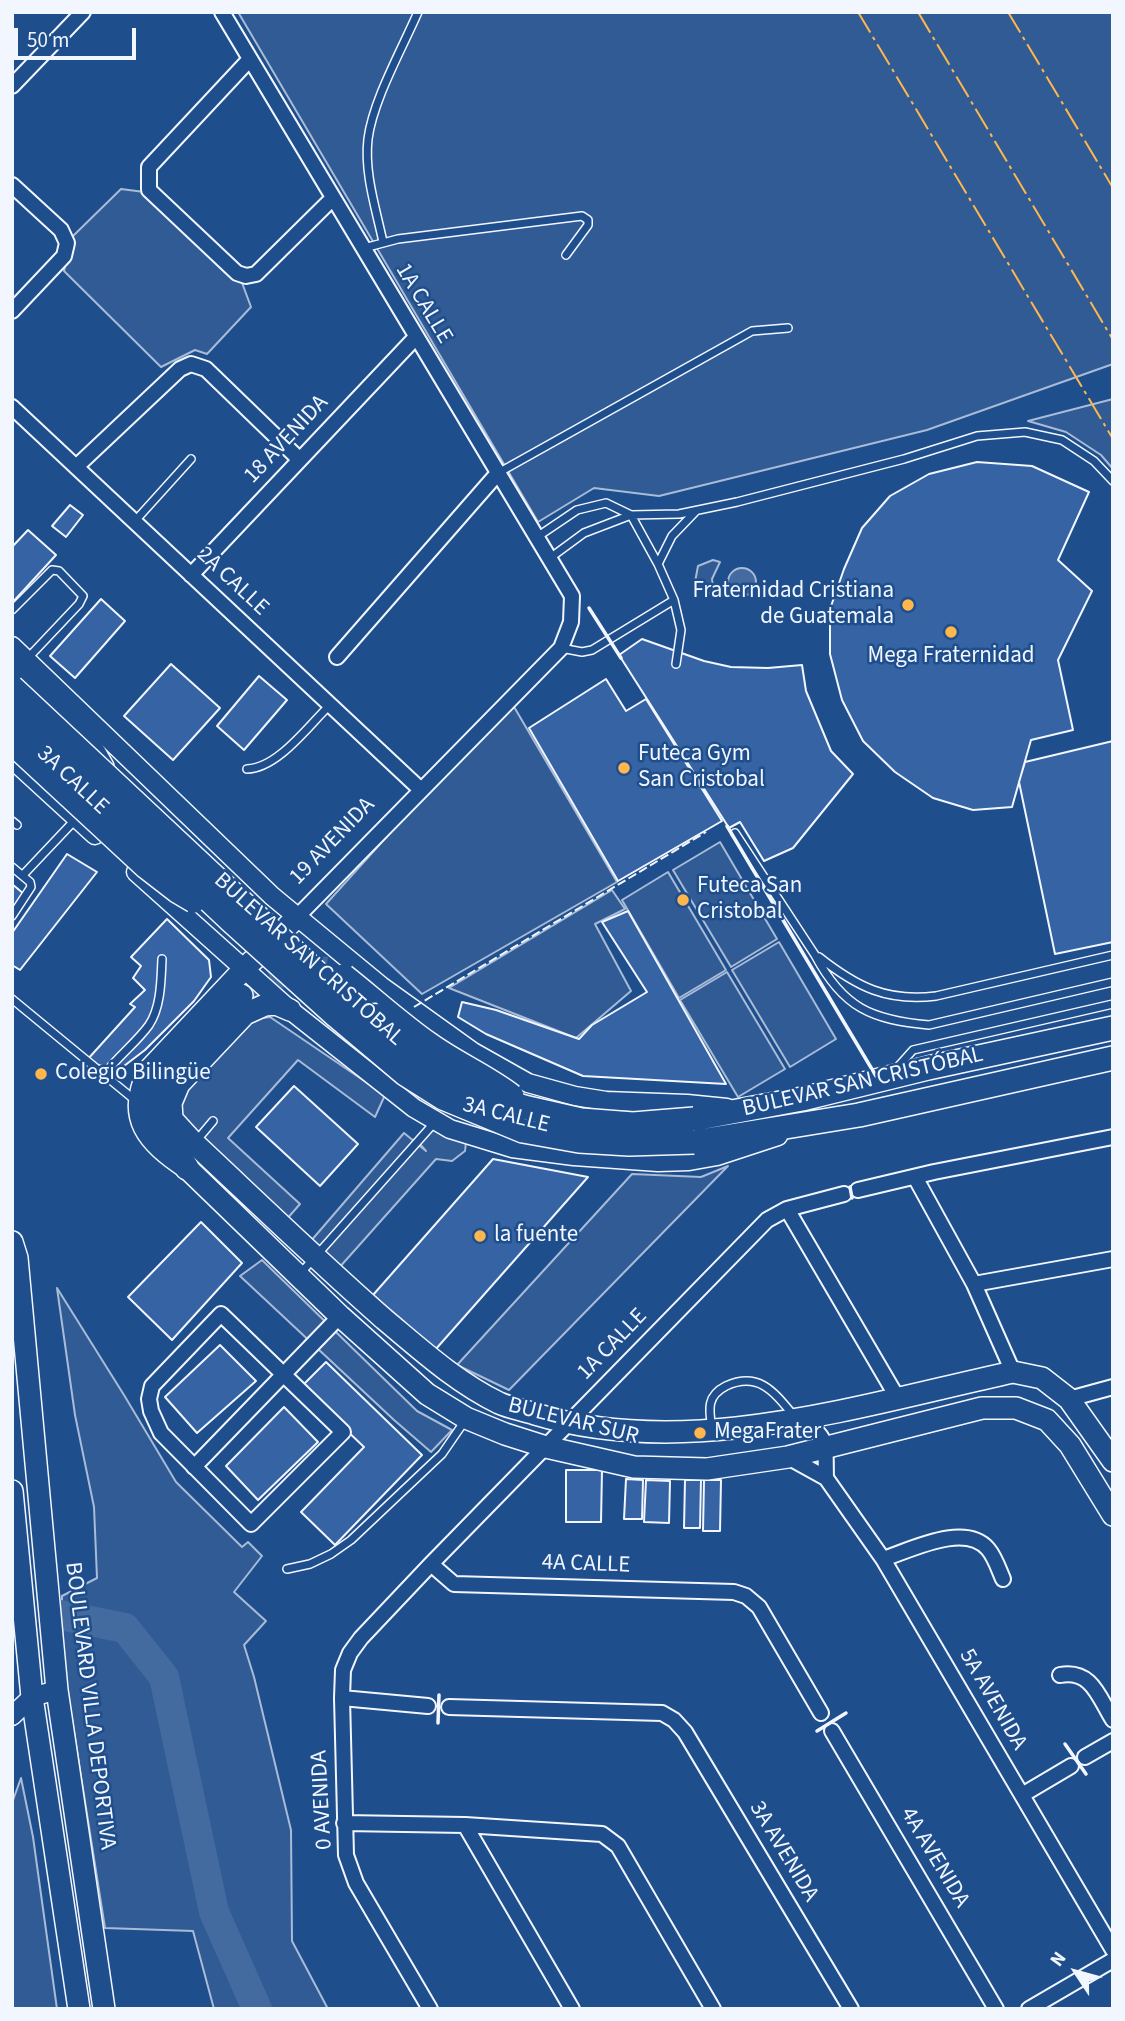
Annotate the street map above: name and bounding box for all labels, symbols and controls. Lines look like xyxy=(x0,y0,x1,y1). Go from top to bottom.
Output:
scale bar xyxy=(18,14,140,58)
text: 50 m xyxy=(27,25,69,55)
street label: 1A CALLE xyxy=(388,259,458,349)
street label: 18 AVENIDA xyxy=(239,390,335,490)
street label: 2A CALLE xyxy=(190,542,274,622)
place label: Fraternidad Cristiana de Guatemala xyxy=(692,578,894,632)
marker: Fraternidad Cristiana de Guatemala xyxy=(900,597,916,613)
marker: Mega Fraternidad xyxy=(943,624,959,640)
place label: Mega Fraternidad xyxy=(867,643,1035,671)
street label: 3A CALLE xyxy=(30,741,114,821)
place label: Futeca Gym San Cristobal xyxy=(638,741,765,795)
marker: Futeca Gym San Cristobal xyxy=(616,760,632,776)
street label: 19 AVENIDA xyxy=(285,793,381,891)
street label: BULEVAR SAN CRISTÓBAL xyxy=(207,867,409,1053)
place label: Futeca San Cristobal xyxy=(697,873,802,927)
marker: Futeca San Cristobal xyxy=(675,892,691,908)
street label: BULEVAR SAN CRISTÓBAL xyxy=(740,1042,986,1124)
place label: Colegio Bilingüe xyxy=(55,1060,211,1088)
marker: Colegio Bilingüe xyxy=(33,1066,49,1082)
street label: 3A CALLE xyxy=(460,1092,552,1140)
place label: la fuente xyxy=(494,1222,578,1250)
marker: la fuente xyxy=(472,1228,488,1244)
street label: 1A CALLE xyxy=(572,1304,654,1386)
street label: BULEVAR SUR xyxy=(505,1392,641,1452)
place label: MegaFrater xyxy=(714,1419,821,1447)
marker: MegaFrater xyxy=(692,1425,708,1441)
street label: 4A CALLE xyxy=(541,1550,631,1580)
street label: BOULEVARD VILLA DEPORTIVA xyxy=(58,1560,120,1852)
street label: 5A AVENIDA xyxy=(952,1645,1032,1755)
street label: 0 AVENIDA xyxy=(307,1750,339,1850)
street label: 3A AVENIDA xyxy=(742,1797,824,1907)
street label: 4A AVENIDA xyxy=(893,1803,975,1913)
north arrow xyxy=(1041,1937,1111,2007)
text: N xyxy=(1044,1946,1073,1972)

